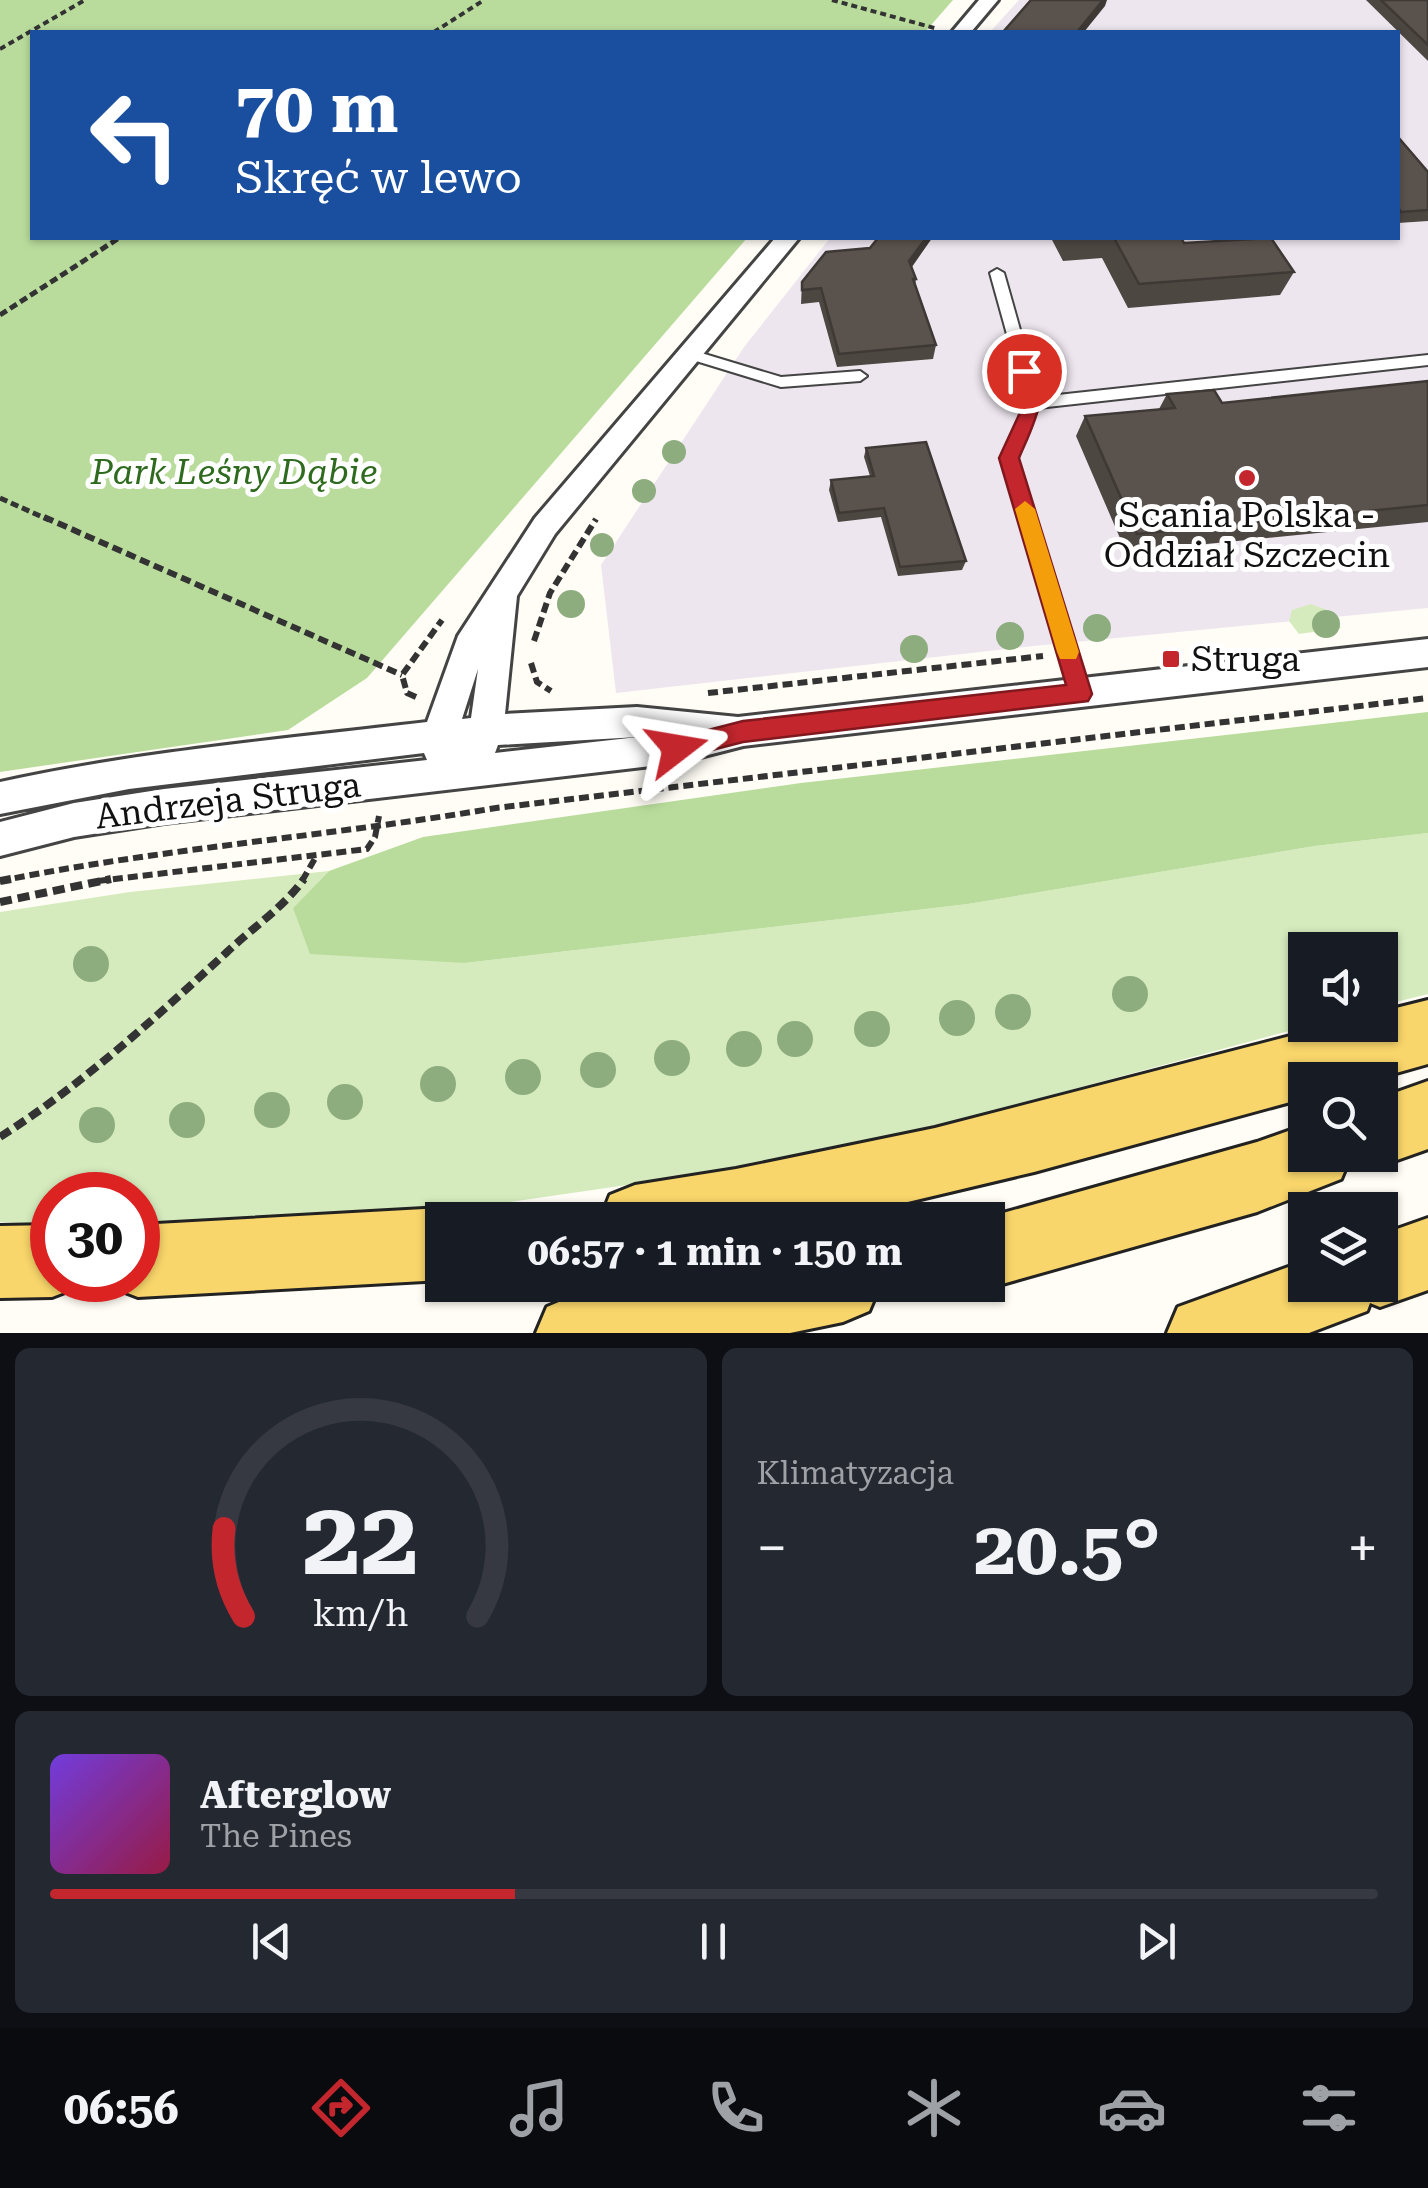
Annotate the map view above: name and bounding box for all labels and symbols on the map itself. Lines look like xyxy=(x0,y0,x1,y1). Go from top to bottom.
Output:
pin xyxy=(982,329,1067,414)
park label: Park Leśny Dąbie xyxy=(90,452,377,493)
marker: Scania Polska - Oddział Szczecin xyxy=(1236,467,1258,489)
place label: Scania Polska - Oddział Szczecin xyxy=(1104,495,1390,576)
place label: Struga xyxy=(1191,639,1300,680)
marker: Struga xyxy=(1160,648,1182,670)
position arrow xyxy=(625,696,729,800)
street label: Andrzeja Struga xyxy=(93,764,363,838)
speed limit sign: 30 xyxy=(30,1172,160,1302)

